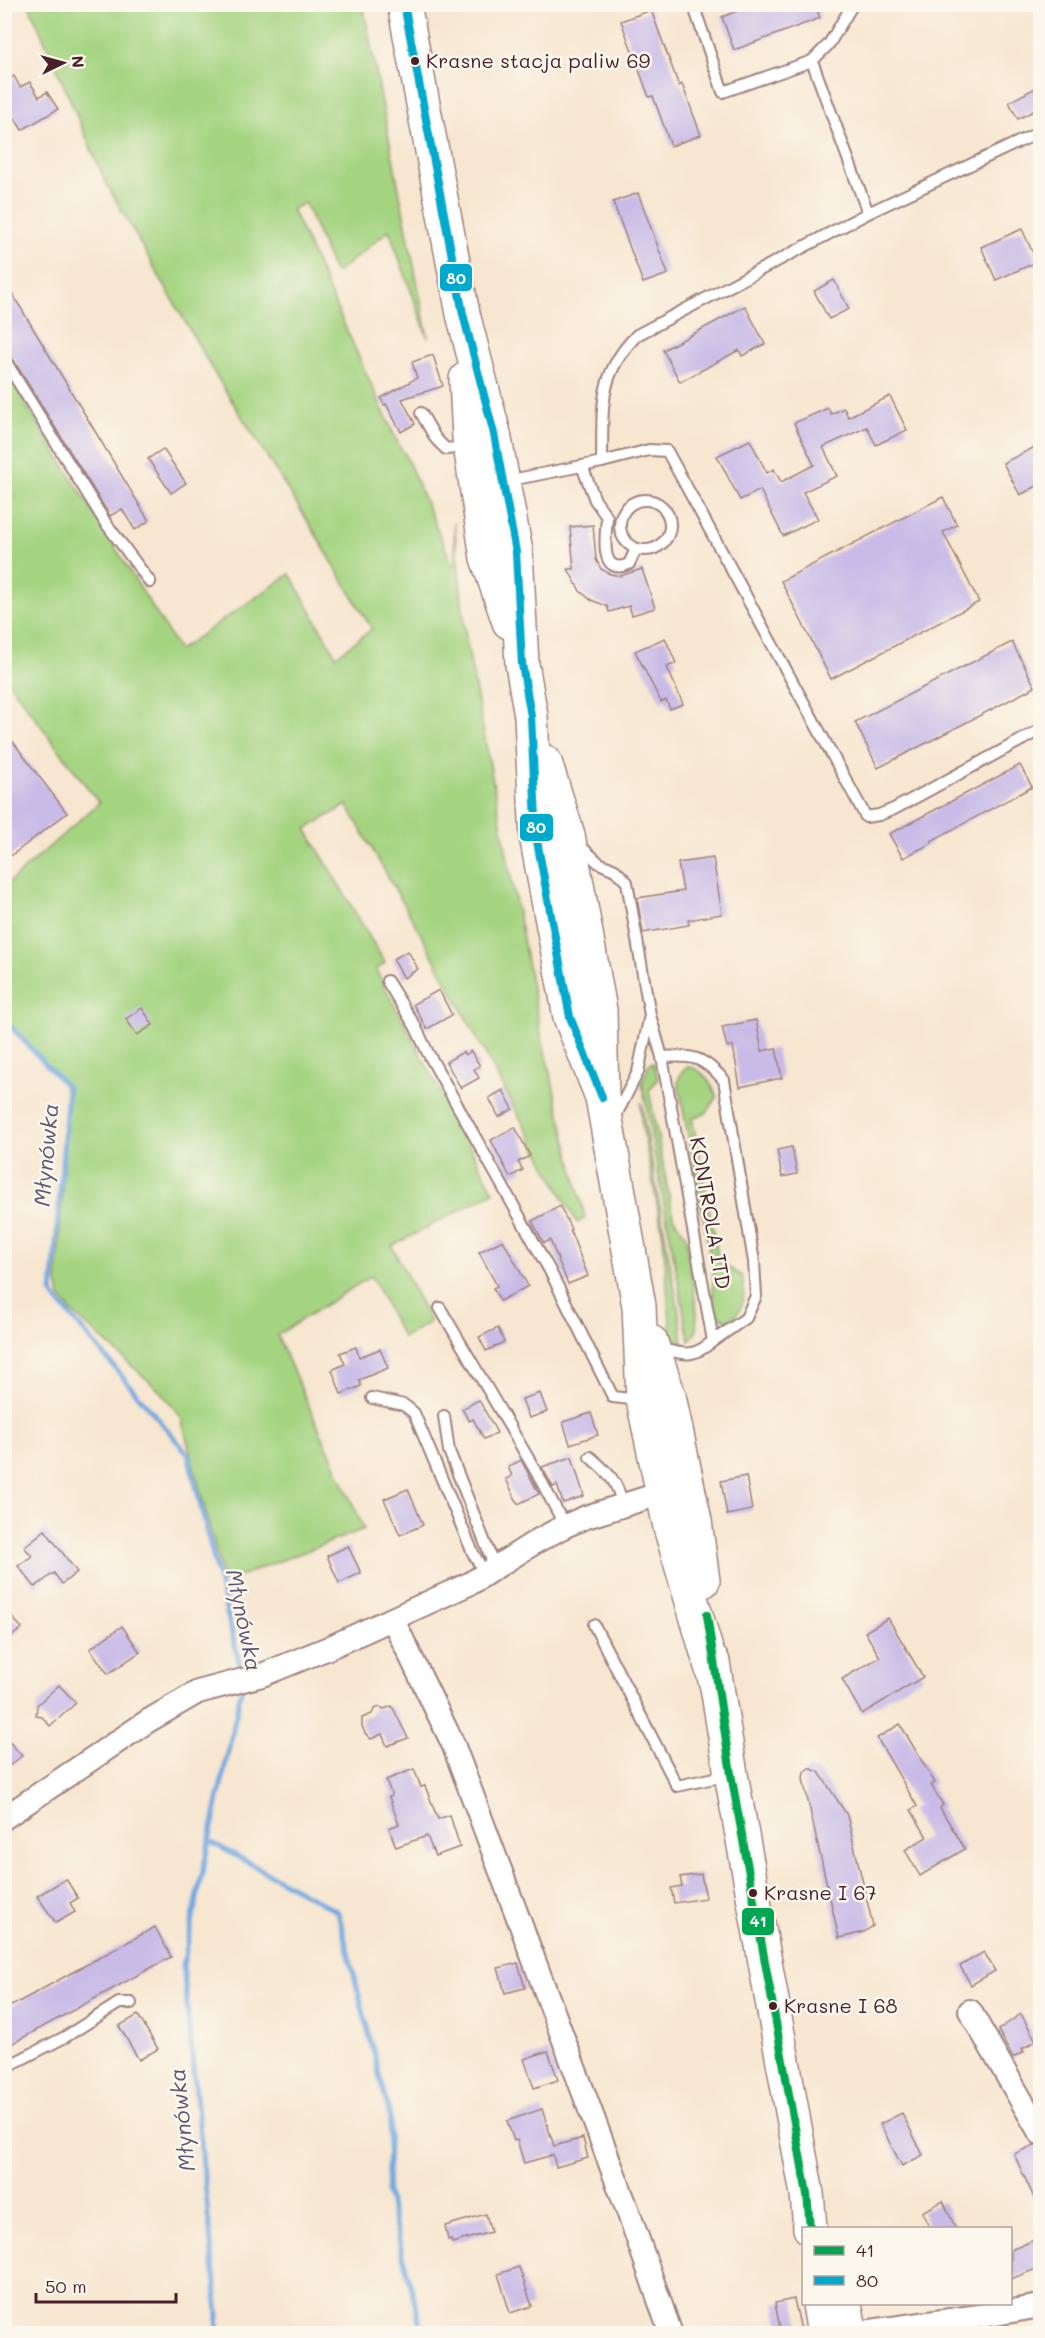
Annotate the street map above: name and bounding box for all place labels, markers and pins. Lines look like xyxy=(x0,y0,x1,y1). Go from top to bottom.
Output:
place label: Krasne stacja paliw 69 xyxy=(426,47,650,73)
marker: Krasne stacja paliw 69 xyxy=(409,55,421,67)
place label: Krasne I 67 xyxy=(764,1879,877,1905)
marker: Krasne I 67 xyxy=(747,1887,759,1899)
place label: Krasne I 68 xyxy=(784,1992,898,2018)
marker: Krasne I 68 xyxy=(767,2000,779,2012)

